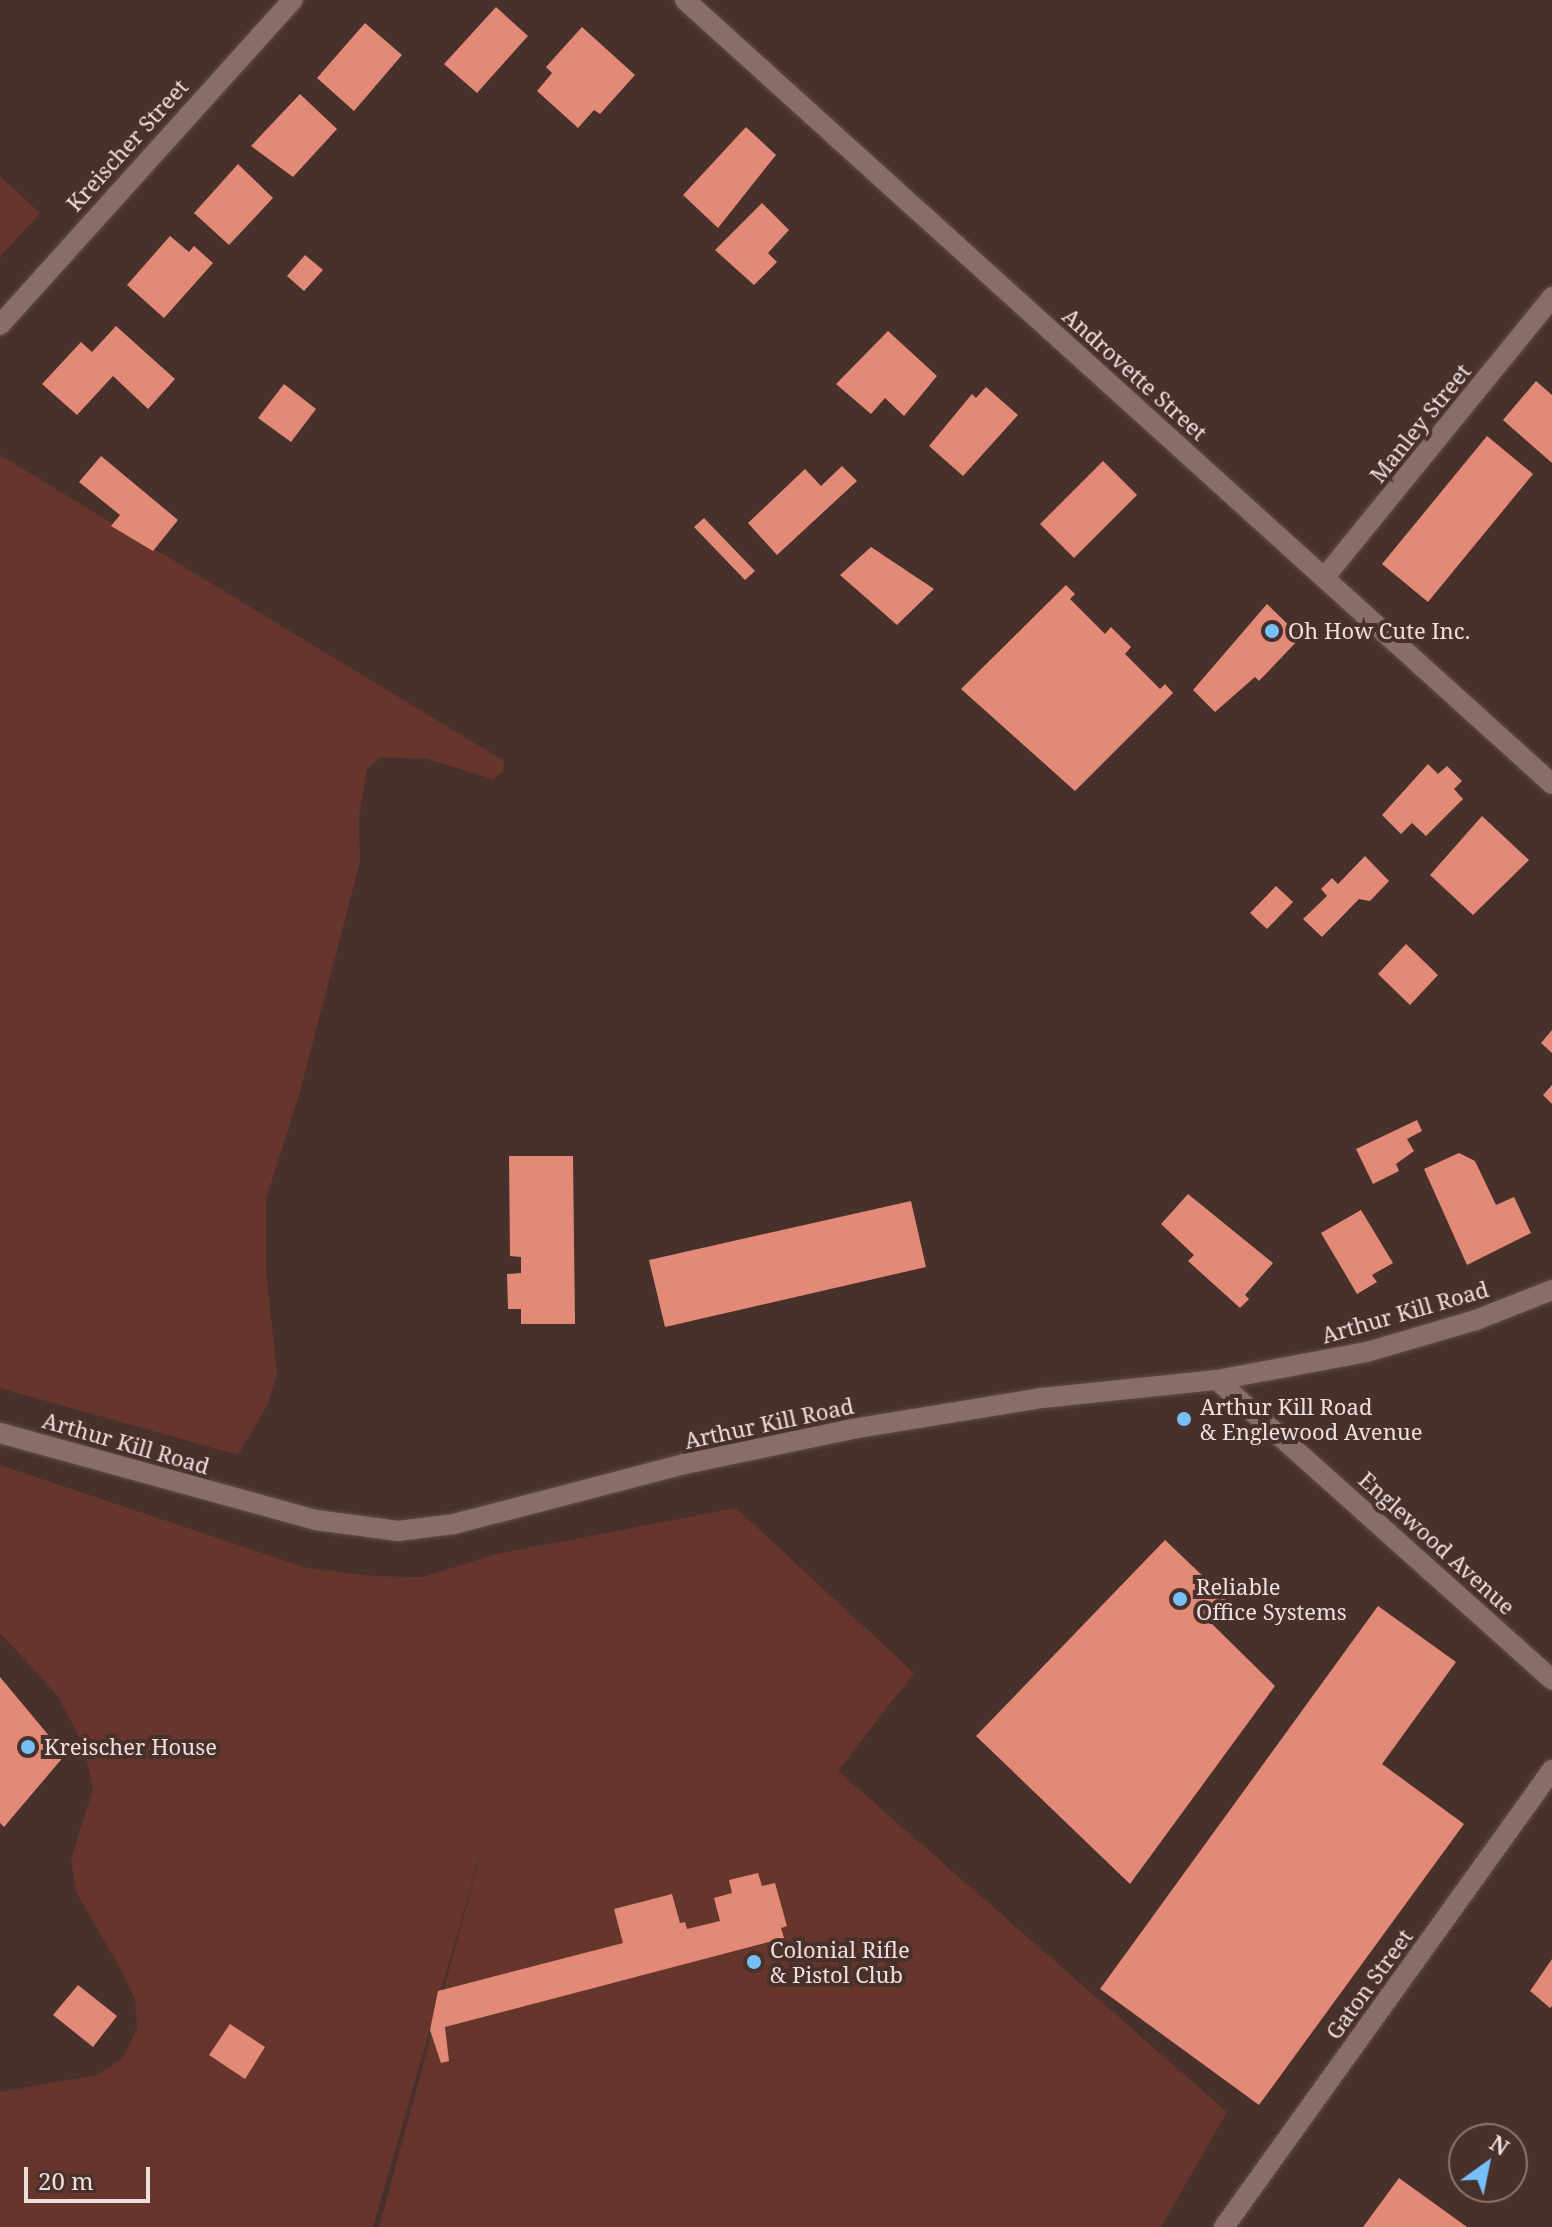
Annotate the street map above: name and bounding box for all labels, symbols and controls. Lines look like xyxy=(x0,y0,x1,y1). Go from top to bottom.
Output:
street label: Kreischer Street xyxy=(61,74,193,216)
street label: Androvette Street xyxy=(1057,302,1213,446)
street label: Manley Street xyxy=(1364,358,1476,488)
place label: Oh How Cute Inc. xyxy=(1288,618,1470,644)
marker: Oh How Cute Inc. xyxy=(1263,622,1281,640)
street label: Arthur Kill Road xyxy=(1318,1276,1492,1348)
street label: Arthur Kill Road xyxy=(682,1392,856,1454)
place label: Arthur Kill Road & Englewood Avenue xyxy=(1200,1393,1423,1444)
street label: Arthur Kill Road xyxy=(39,1407,213,1479)
marker: Arthur Kill Road & Englewood Avenue xyxy=(1175,1410,1193,1428)
street label: Englewood Avenue xyxy=(1354,1466,1520,1620)
place label: Reliable Office Systems xyxy=(1196,1573,1347,1624)
marker: Reliable Office Systems xyxy=(1171,1590,1189,1608)
place label: Kreischer House xyxy=(44,1734,217,1760)
marker: Kreischer House xyxy=(19,1738,37,1756)
street label: Gaton Street xyxy=(1320,1924,1418,2044)
place label: Colonial Rifle & Pistol Club xyxy=(770,1936,910,1988)
marker: Colonial Rifle & Pistol Club xyxy=(745,1953,763,1971)
north arrow xyxy=(1448,2123,1528,2203)
text: N xyxy=(1485,2127,1515,2162)
scale bar xyxy=(28,2151,154,2201)
text: 20 m xyxy=(38,2164,94,2197)

